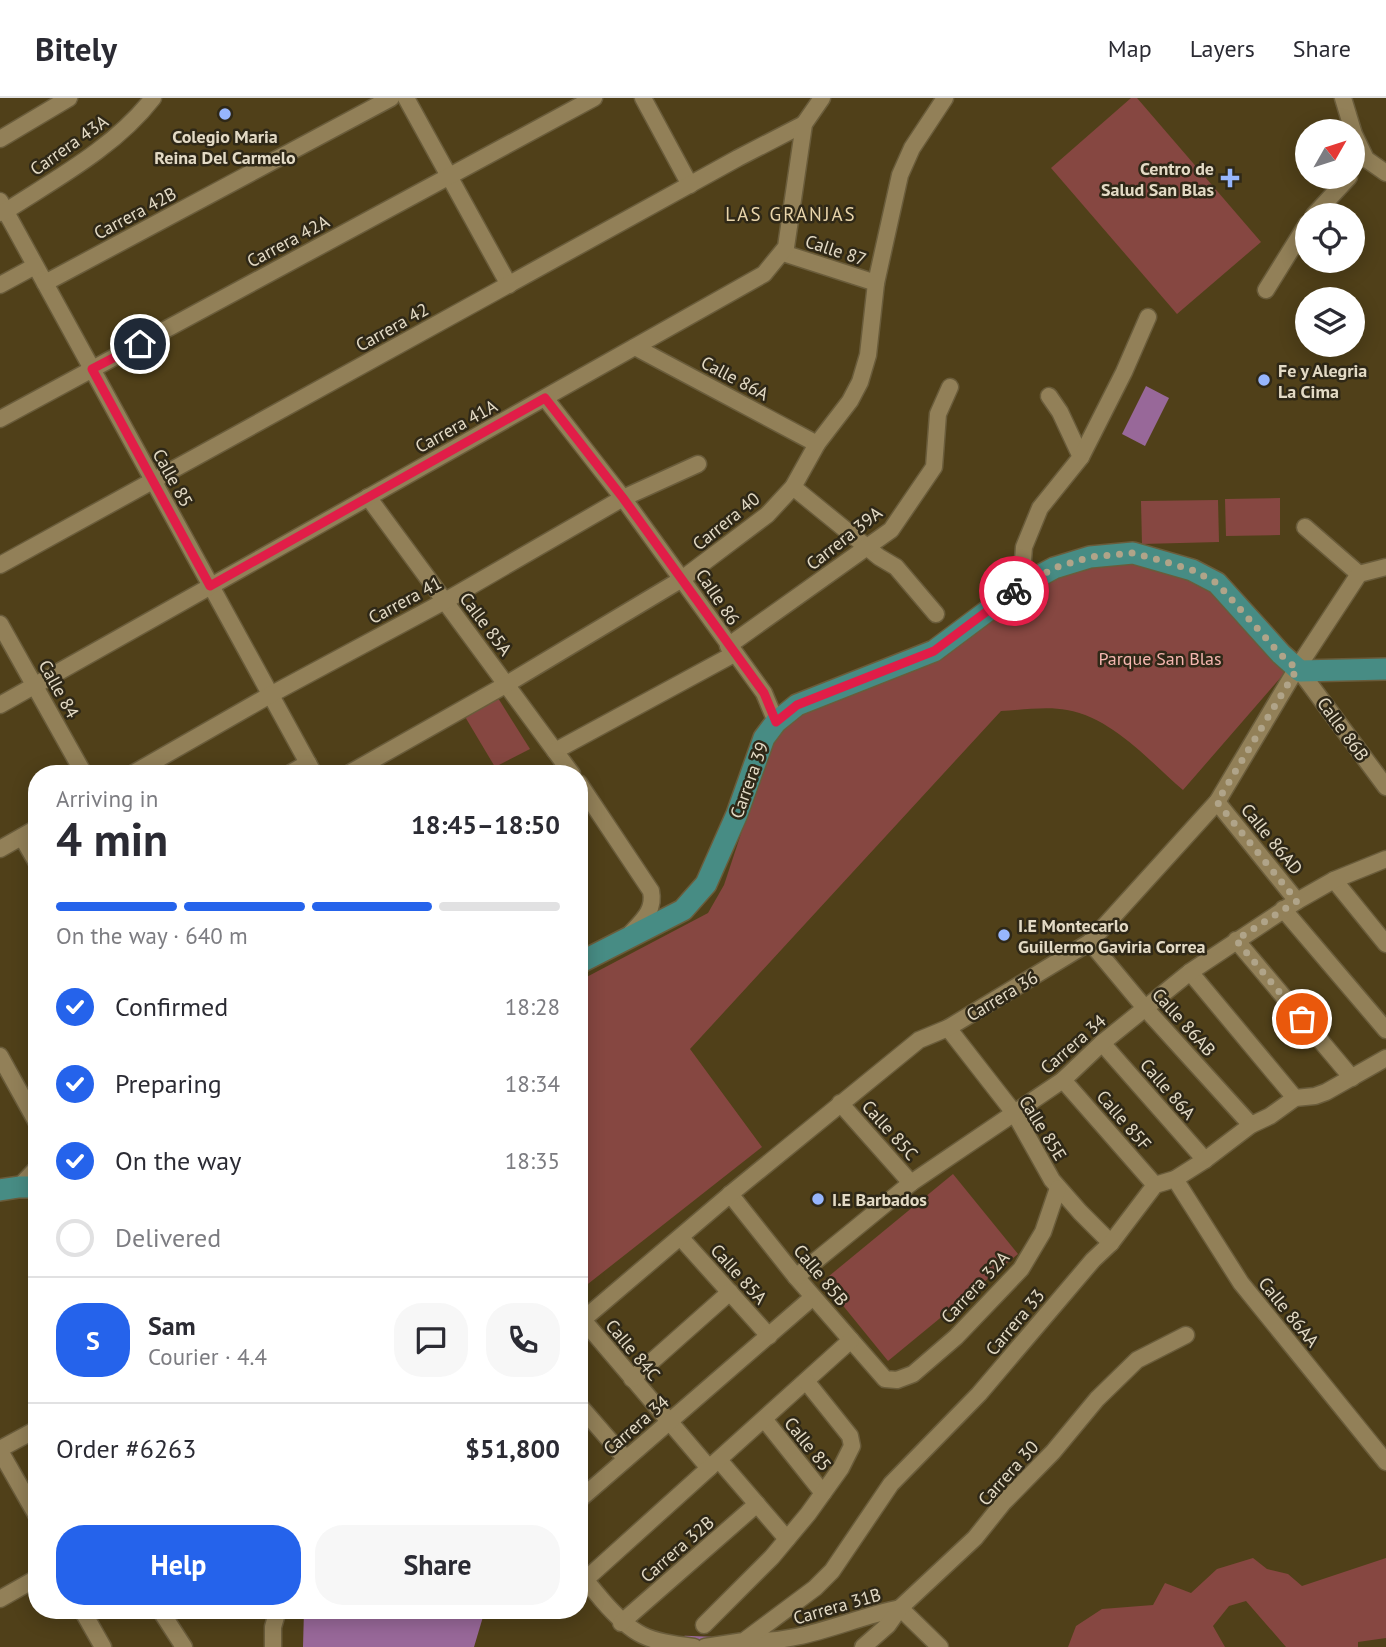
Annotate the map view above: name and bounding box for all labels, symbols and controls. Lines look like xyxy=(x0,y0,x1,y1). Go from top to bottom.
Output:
text: Bitely xyxy=(35,27,117,70)
text: Map xyxy=(1108,33,1152,64)
text: Layers xyxy=(1190,33,1255,64)
text: Share xyxy=(1293,33,1351,64)
marker: Colegio Maria Reina Del Carmelo xyxy=(217,106,233,122)
street label: Carrera 43A xyxy=(25,109,113,180)
north arrow xyxy=(1295,119,1365,189)
map controls xyxy=(1295,119,1365,357)
place label: Colegio Maria Reina Del Carmelo xyxy=(154,125,296,169)
place label: Centro de Salud San Blas xyxy=(1101,157,1214,201)
marker: Centro de Salud San Blas xyxy=(1220,168,1240,188)
street label: Carrera 42B xyxy=(90,182,180,244)
district label: LAS GRANJAS xyxy=(725,202,857,226)
button: locate xyxy=(1295,203,1365,273)
street label: Carrera 42A xyxy=(243,209,334,272)
street label: Calle 87 xyxy=(802,229,870,271)
button: layers xyxy=(1295,287,1365,357)
street label: Carrera 42 xyxy=(352,298,432,356)
pin xyxy=(110,314,170,374)
icon: home xyxy=(121,325,159,363)
street label: Calle 86A xyxy=(697,351,773,406)
place label: Fe y Alegria La Cima xyxy=(1278,359,1367,403)
marker: Fe y Alegria La Cima xyxy=(1256,372,1272,388)
street label: Carrera 41A xyxy=(411,394,501,458)
street label: Calle 85 xyxy=(148,445,198,511)
street label: Carrera 40 xyxy=(688,487,764,555)
street label: Carrera 39A xyxy=(801,501,887,575)
courier xyxy=(979,556,1049,626)
street label: Calle 86 xyxy=(691,564,745,630)
street label: Carrera 41 xyxy=(364,571,446,629)
icon: bike xyxy=(995,572,1033,610)
street label: Calle 85A xyxy=(455,588,518,661)
park label: Parque San Blas xyxy=(1098,647,1222,670)
street label: Calle 84 xyxy=(34,656,84,722)
street label: Calle 86B xyxy=(1312,693,1374,765)
street label: Carrera 39 xyxy=(725,739,773,821)
text: Arriving in xyxy=(56,784,158,813)
street label: Calle 86AD xyxy=(1236,799,1308,879)
text: 18:45–18:50 xyxy=(411,808,560,841)
text: 4 min xyxy=(56,809,168,869)
place label: I.E Montecarlo Guillermo Gaviria Correa xyxy=(1018,914,1206,958)
text: On the way · 640 m xyxy=(56,921,248,950)
marker: I.E Montecarlo Guillermo Gaviria Correa xyxy=(996,927,1012,943)
street label: Carrera 36 xyxy=(962,966,1042,1026)
street label: Calle 86AB xyxy=(1147,983,1221,1061)
icon: check xyxy=(56,988,94,1026)
pin xyxy=(1272,989,1332,1049)
text: Confirmed xyxy=(115,990,228,1023)
text: 18:28 xyxy=(505,992,560,1021)
icon: bag xyxy=(1283,1000,1321,1038)
street label: Carrera 34 xyxy=(1035,1009,1111,1079)
street label: Calle 86A xyxy=(1135,1054,1201,1125)
icon: check xyxy=(56,1065,94,1103)
text: Preparing xyxy=(115,1067,222,1100)
text: 18:34 xyxy=(505,1069,560,1098)
street label: Calle 85F xyxy=(1092,1085,1156,1155)
street label: Calle 85E xyxy=(1014,1091,1072,1165)
street label: Calle 85C xyxy=(857,1095,923,1165)
icon: check xyxy=(56,1142,94,1180)
text: On the way xyxy=(115,1144,241,1177)
text: 18:35 xyxy=(505,1146,560,1175)
place label: I.E Barbados xyxy=(832,1188,927,1211)
marker: I.E Barbados xyxy=(810,1191,826,1207)
text: Delivered xyxy=(115,1221,221,1254)
street label: Calle 85A xyxy=(706,1239,772,1309)
street label: Calle 85B xyxy=(789,1239,853,1311)
street label: Carrera 32A xyxy=(936,1246,1015,1328)
street label: Calle 86AA xyxy=(1254,1272,1325,1352)
street label: Carrera 33 xyxy=(981,1284,1049,1360)
button: chat xyxy=(394,1303,468,1377)
button: phone xyxy=(486,1303,560,1377)
text: Sam xyxy=(148,1309,196,1342)
street label: Calle 84C xyxy=(601,1315,665,1385)
text: S xyxy=(86,1324,100,1357)
text: Courier · 4.4 xyxy=(148,1342,267,1371)
street label: Carrera 34 xyxy=(598,1390,674,1460)
street label: Calle 85 xyxy=(779,1412,837,1476)
text: Order #6263 xyxy=(56,1432,196,1465)
text: $51,800 xyxy=(465,1432,560,1465)
street label: Carrera 30 xyxy=(973,1436,1043,1510)
street label: Carrera 32B xyxy=(635,1511,719,1587)
button: Help xyxy=(56,1525,301,1605)
button: Share xyxy=(315,1525,560,1605)
street label: Carrera 31B xyxy=(790,1583,884,1629)

